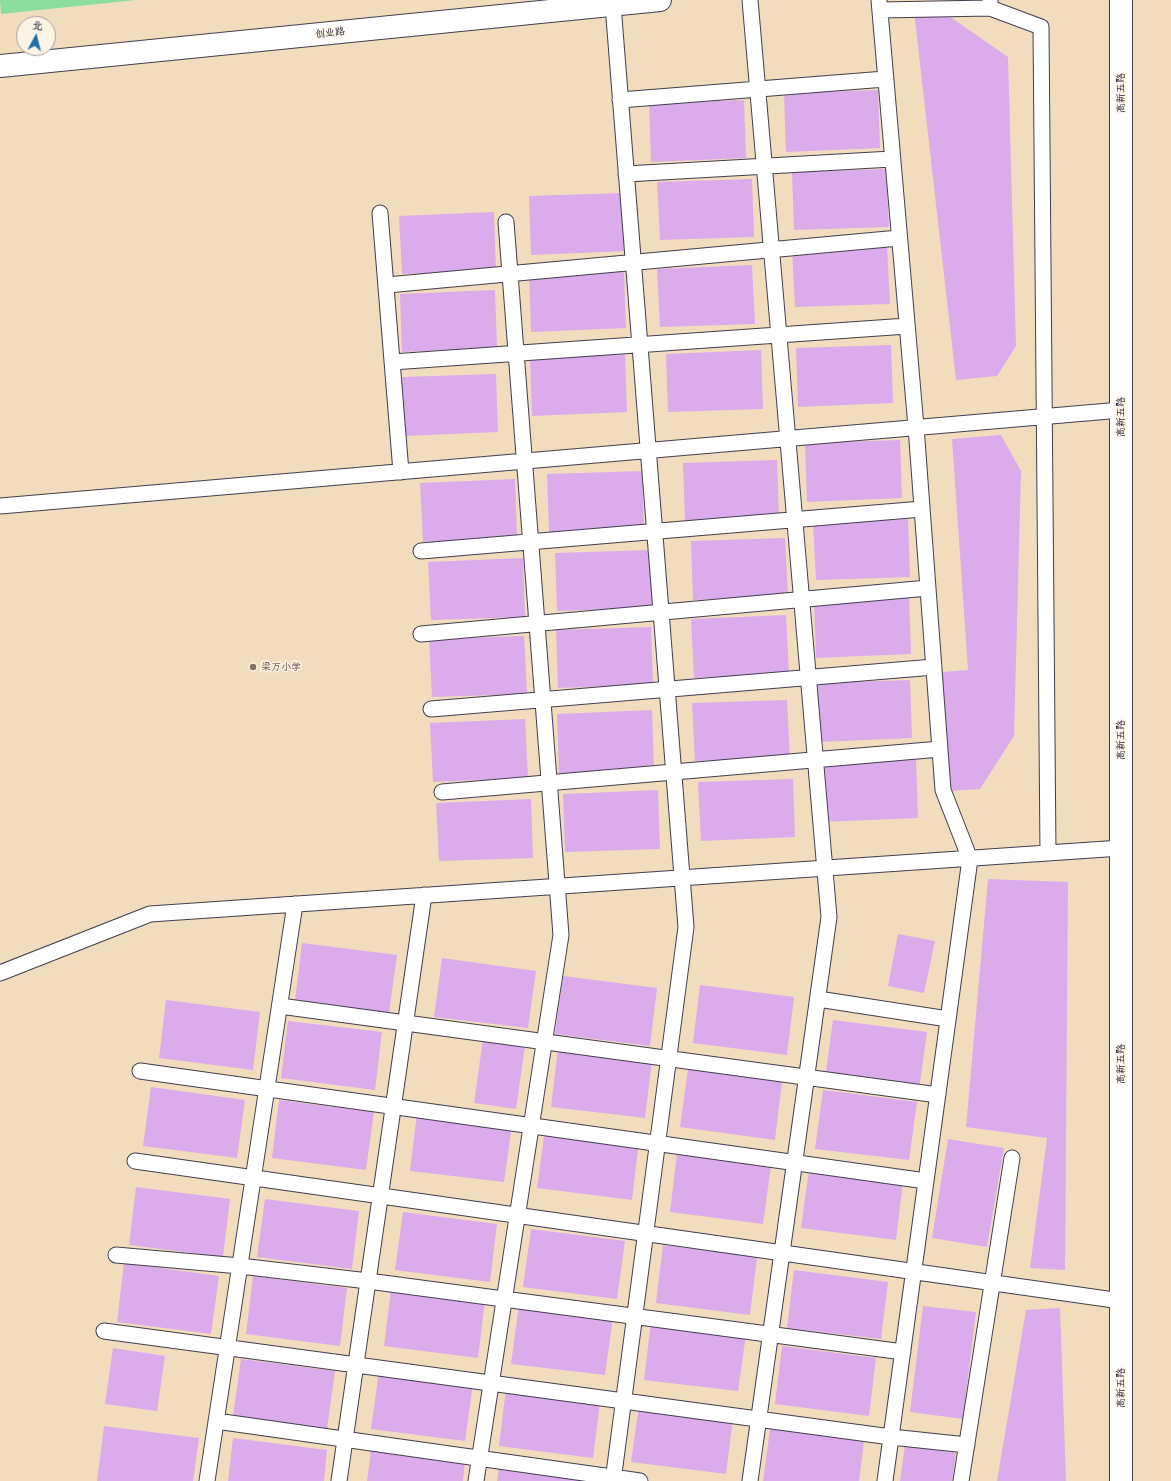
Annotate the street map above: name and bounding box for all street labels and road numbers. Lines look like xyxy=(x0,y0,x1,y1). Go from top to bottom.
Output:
street label: 创业路 xyxy=(314,25,346,41)
street label: 高新五路 xyxy=(1115,73,1127,113)
street label: 高新五路 xyxy=(1115,397,1127,437)
street label: 高新五路 xyxy=(1115,720,1127,760)
street label: 高新五路 xyxy=(1115,1044,1127,1084)
street label: 高新五路 xyxy=(1115,1368,1127,1408)

